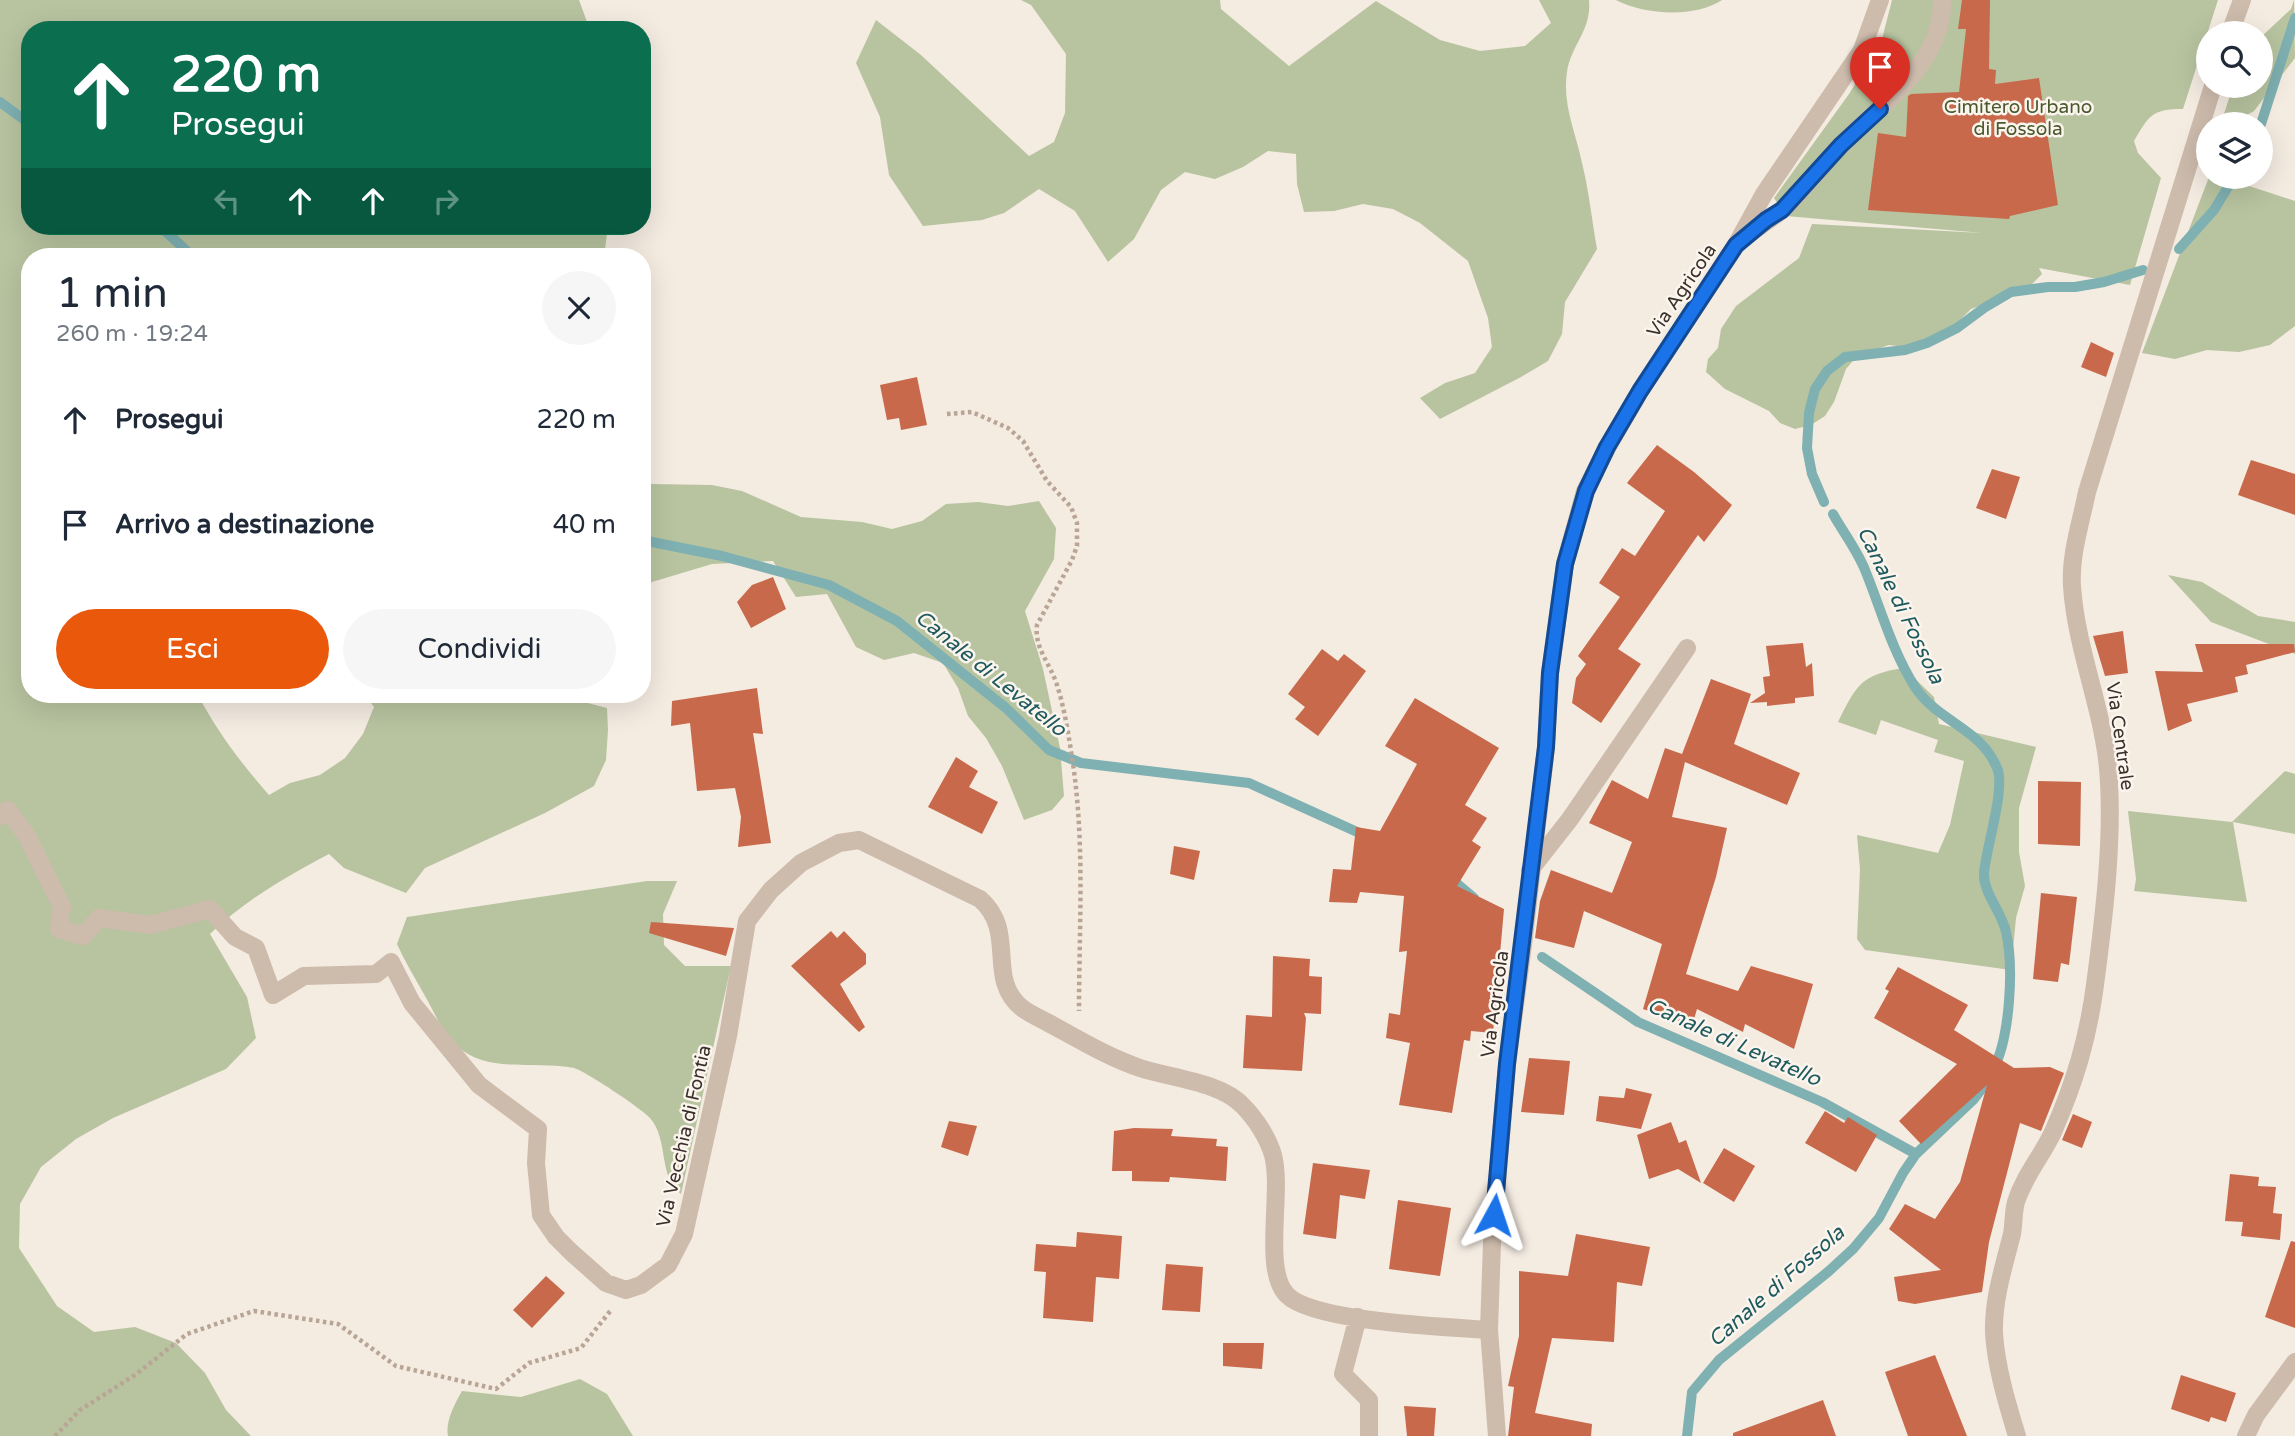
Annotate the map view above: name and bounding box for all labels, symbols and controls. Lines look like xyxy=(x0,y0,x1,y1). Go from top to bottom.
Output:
map controls xyxy=(2196,21,2273,189)
button: search xyxy=(2196,21,2273,98)
pin xyxy=(1850,37,1910,109)
text: 220 m xyxy=(171,46,321,105)
icon: arrive xyxy=(1861,48,1899,86)
icon: ahead xyxy=(56,49,147,140)
park label: Cimitero Urbano di Fossola xyxy=(1944,96,2092,140)
text: Prosegui xyxy=(171,106,305,144)
button: layers xyxy=(2196,112,2273,189)
icon: left xyxy=(208,182,246,220)
icon: ahead xyxy=(281,182,319,220)
icon: ahead xyxy=(354,182,392,220)
icon: right xyxy=(427,182,465,220)
street label: Via Agricola xyxy=(1642,240,1721,342)
text: 1 min xyxy=(56,268,168,319)
button: close xyxy=(542,271,616,345)
text: 260 m · 19:24 xyxy=(56,320,208,348)
icon: ahead xyxy=(56,401,94,439)
text: Prosegui xyxy=(115,404,224,435)
text: 220 m xyxy=(536,404,616,435)
icon: arrive xyxy=(56,506,94,544)
text: Arrivo a destinazione xyxy=(115,509,374,540)
text: 40 m xyxy=(553,509,616,540)
water label: Canale di Fossola xyxy=(1852,522,1950,689)
water label: Canale di Levatello xyxy=(910,605,1072,743)
button: Esci xyxy=(56,609,329,689)
button: Condividi xyxy=(343,609,616,689)
street label: Via Centrale xyxy=(2102,681,2138,792)
street label: Via Agricola xyxy=(1477,949,1513,1059)
water label: Canale di Levatello xyxy=(1643,993,1825,1092)
street label: Via Vecchia di Fontia xyxy=(652,1043,716,1229)
position arrow xyxy=(1457,1178,1531,1252)
water label: Canale di Fossola xyxy=(1703,1220,1850,1352)

